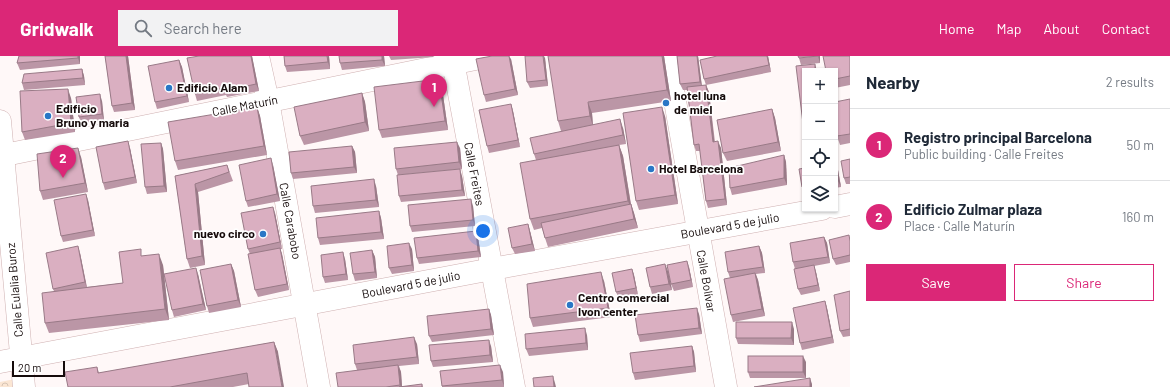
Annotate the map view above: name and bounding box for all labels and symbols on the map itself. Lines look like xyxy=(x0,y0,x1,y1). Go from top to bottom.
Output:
pin: 1 xyxy=(421,74,447,107)
place label: Edificio Alam xyxy=(177,80,247,94)
marker: Edificio Alam xyxy=(164,83,174,93)
place label: hotel luna de miel xyxy=(674,88,726,116)
street label: Calle Maturín xyxy=(211,92,279,118)
marker: hotel luna de miel xyxy=(661,98,671,108)
place label: Edificio Bruno y maria xyxy=(56,101,129,129)
marker: Edificio Bruno y maria xyxy=(43,111,53,121)
street label: Calle Freites xyxy=(462,141,488,207)
pin: 2 xyxy=(50,145,76,178)
place label: Hotel Barcelona xyxy=(659,161,743,175)
marker: Hotel Barcelona xyxy=(646,164,656,174)
street label: Calle Carabobo xyxy=(277,181,305,260)
street label: Boulevard 5 de julio xyxy=(679,209,780,241)
your location xyxy=(473,221,493,241)
place label: nuevo circo xyxy=(194,226,255,240)
marker: nuevo circo xyxy=(258,229,268,239)
street label: Calle Eulalia Buroz xyxy=(3,242,25,338)
street label: Calle Bolívar xyxy=(695,249,719,314)
street label: Boulevard 5 de julio xyxy=(360,268,461,300)
place label: Centro comercial Ivon center xyxy=(578,290,669,318)
marker: Centro comercial Ivon center xyxy=(565,300,575,310)
scale bar xyxy=(12,359,65,378)

